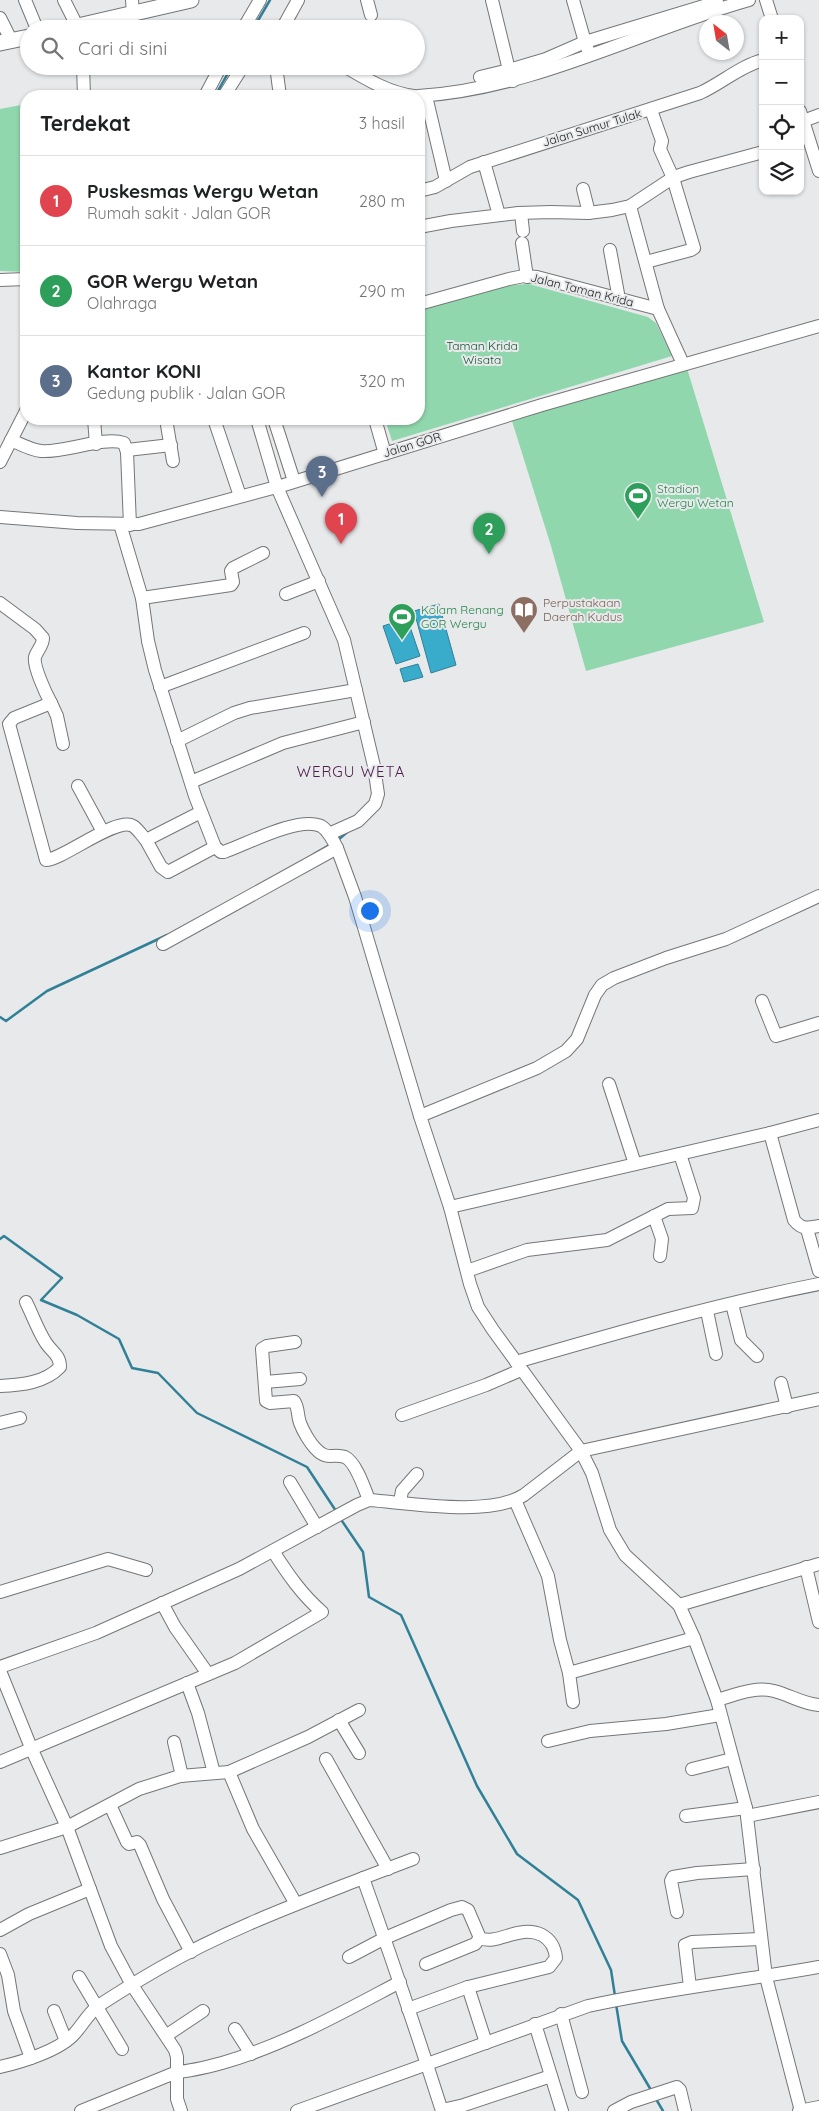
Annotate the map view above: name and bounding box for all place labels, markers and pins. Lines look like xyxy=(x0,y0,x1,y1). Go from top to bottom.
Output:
pin: 3 xyxy=(306,456,338,497)
sports icon: Stadion Wergu Wetan xyxy=(623,481,653,520)
place label: Stadion Wergu Wetan xyxy=(657,481,734,510)
pin: 1 xyxy=(325,503,357,544)
pin: 2 xyxy=(473,513,505,554)
library icon: Perpustakaan Daerah Kudus xyxy=(509,595,539,634)
place label: Perpustakaan Daerah Kudus xyxy=(543,595,623,624)
sports icon: Kolam Renang GOR Wergu xyxy=(387,602,417,641)
place label: Kolam Renang GOR Wergu xyxy=(421,602,504,631)

